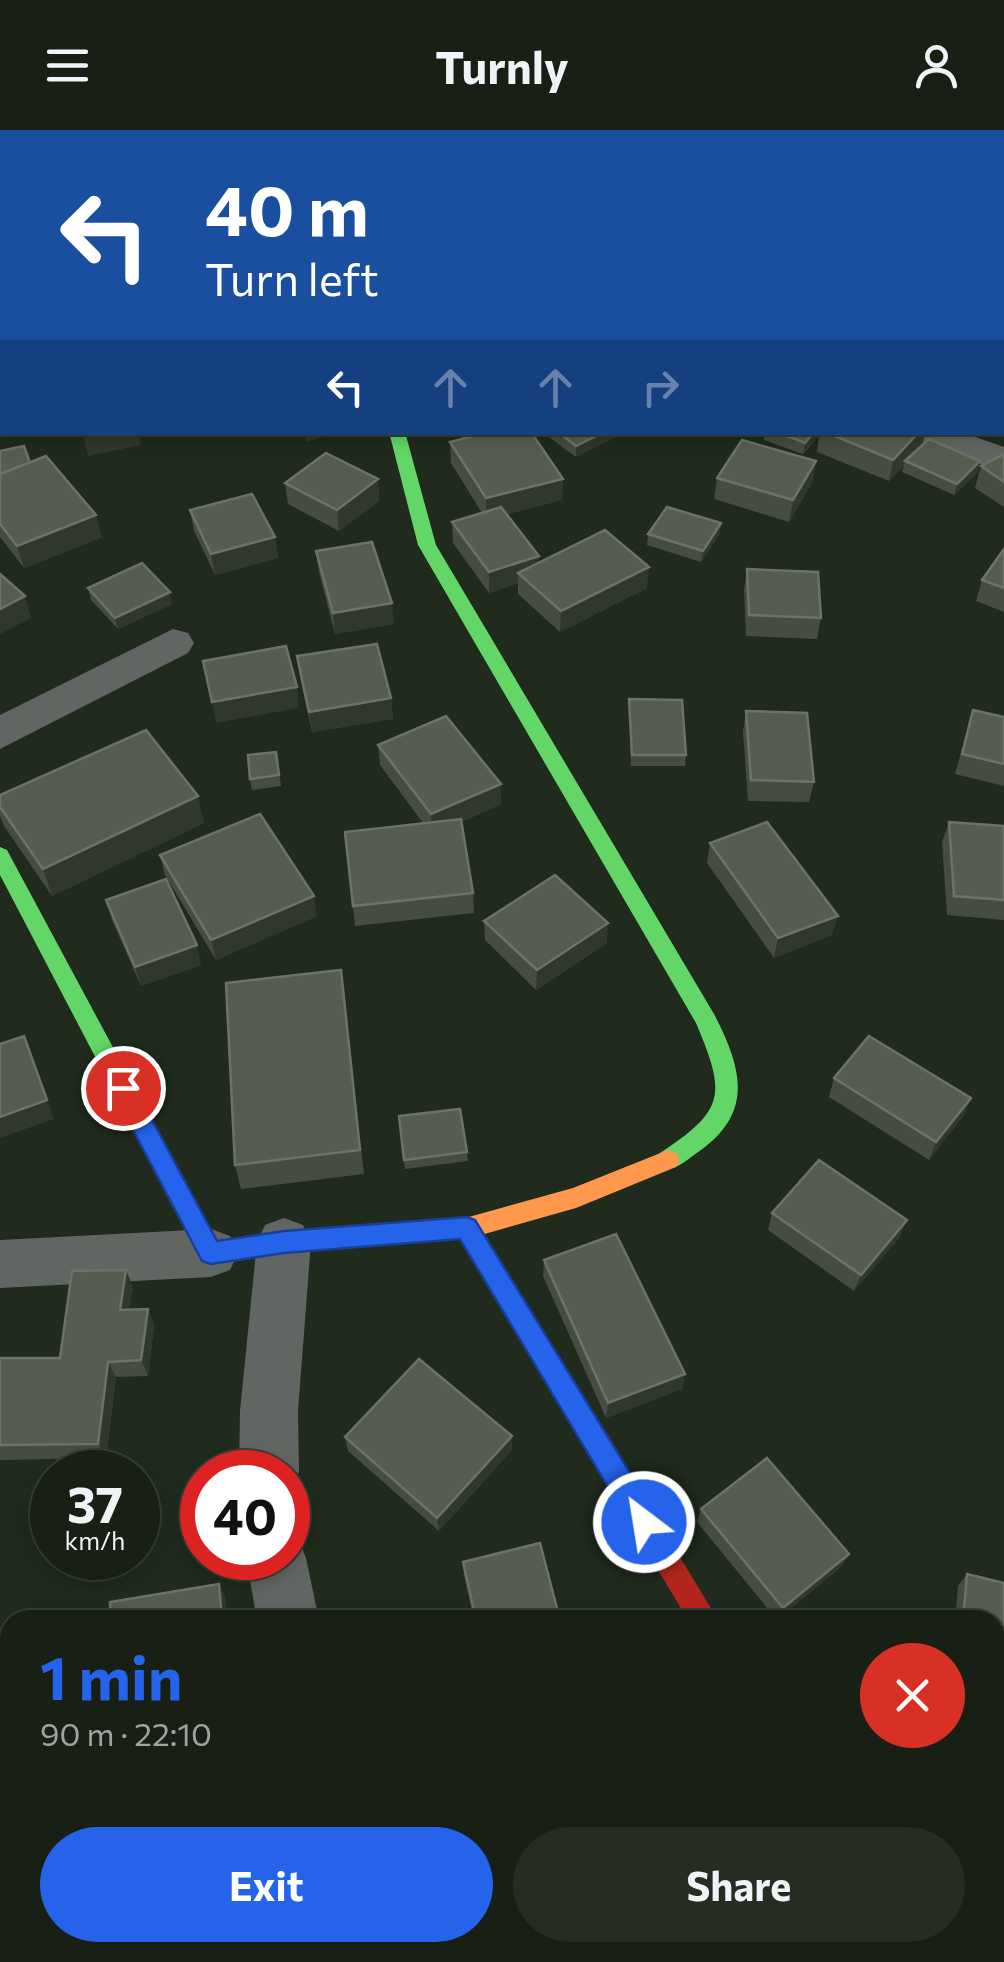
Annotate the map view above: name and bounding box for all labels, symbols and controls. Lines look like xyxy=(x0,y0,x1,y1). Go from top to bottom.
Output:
icon: menu xyxy=(40,38,95,93)
text: Turnly xyxy=(435,38,569,93)
icon: person xyxy=(909,38,964,93)
text: 40 m xyxy=(205,165,369,250)
icon: left xyxy=(40,170,170,300)
text: Turn left xyxy=(205,250,379,305)
icon: left xyxy=(318,360,373,415)
icon: ahead xyxy=(423,360,478,415)
icon: ahead xyxy=(528,360,583,415)
icon: right xyxy=(633,360,688,415)
pin xyxy=(81,1046,166,1131)
icon: arrive xyxy=(96,1061,151,1116)
speed limit sign: 40 xyxy=(180,1450,310,1580)
position arrow xyxy=(592,1470,696,1574)
text: 37 xyxy=(67,1472,123,1533)
text: km/h xyxy=(65,1525,125,1555)
text: 1 min xyxy=(40,1639,182,1712)
button: close xyxy=(860,1643,965,1748)
text: 90 m · 22:10 xyxy=(40,1713,212,1753)
button: Exit xyxy=(40,1827,493,1942)
button: Share xyxy=(513,1827,965,1942)

